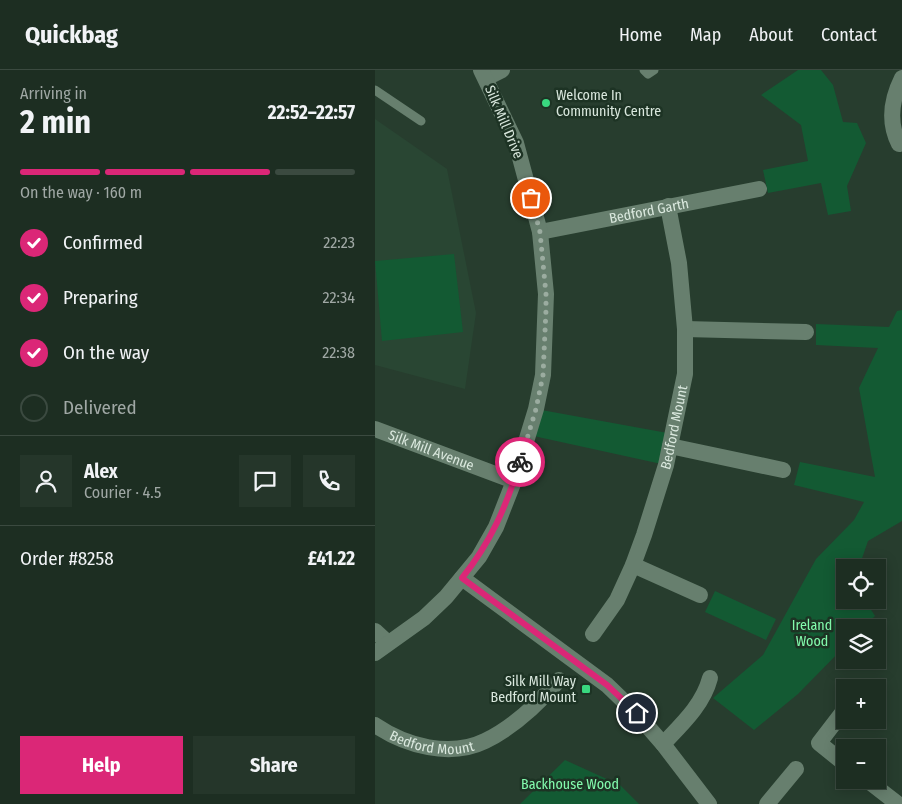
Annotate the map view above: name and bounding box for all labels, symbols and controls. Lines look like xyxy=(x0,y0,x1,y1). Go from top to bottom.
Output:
text: Quickbag xyxy=(25,21,118,49)
text: Home xyxy=(619,24,662,46)
text: Map xyxy=(690,24,721,46)
text: About xyxy=(749,24,793,46)
text: Contact xyxy=(821,24,877,46)
street label: Silk Mill Drive xyxy=(481,83,527,161)
text: Arriving in xyxy=(20,84,87,103)
place label: Welcome In Community Centre xyxy=(556,87,661,120)
marker: Welcome In Community Centre xyxy=(540,97,552,109)
text: 22:52–22:57 xyxy=(268,101,355,124)
text: 2 min xyxy=(20,103,91,141)
pin xyxy=(510,177,552,219)
text: On the way · 160 m xyxy=(20,183,142,202)
icon: bag xyxy=(517,184,545,212)
street label: Bedford Garth xyxy=(608,194,690,227)
icon: check xyxy=(20,229,48,257)
text: Confirmed xyxy=(63,231,143,254)
text: 22:23 xyxy=(323,233,355,252)
icon: check xyxy=(20,284,48,312)
text: Preparing xyxy=(63,286,138,309)
text: 22:34 xyxy=(322,288,355,307)
icon: check xyxy=(20,339,48,367)
text: On the way xyxy=(63,341,149,364)
text: 22:38 xyxy=(322,343,355,362)
street label: Bedford Mount xyxy=(657,383,691,472)
text: Delivered xyxy=(63,396,137,419)
street label: Silk Mill Avenue xyxy=(386,426,477,474)
courier xyxy=(495,437,545,487)
icon: bike xyxy=(506,448,534,476)
button: person xyxy=(20,455,72,507)
button: chat xyxy=(239,455,291,507)
button: phone xyxy=(303,455,355,507)
text: Alex xyxy=(84,460,118,483)
text: Courier · 4.5 xyxy=(84,483,161,502)
text: Order #8258 xyxy=(20,547,114,570)
text: £41.22 xyxy=(308,547,355,570)
map controls xyxy=(836,559,886,789)
button: locate xyxy=(836,559,886,609)
park label: Ireland Wood xyxy=(792,617,832,650)
button: layers xyxy=(836,619,886,669)
place label: Silk Mill Way Bedford Mount xyxy=(491,673,577,706)
button: + xyxy=(836,679,886,729)
marker: Silk Mill Way Bedford Mount xyxy=(580,683,592,695)
pin xyxy=(616,692,658,734)
icon: home xyxy=(623,699,651,727)
street label: Bedford Mount xyxy=(387,727,476,758)
button: Help xyxy=(20,736,183,794)
button: Share xyxy=(193,736,355,794)
button: − xyxy=(836,739,886,789)
park label: Backhouse Wood xyxy=(521,776,619,793)

